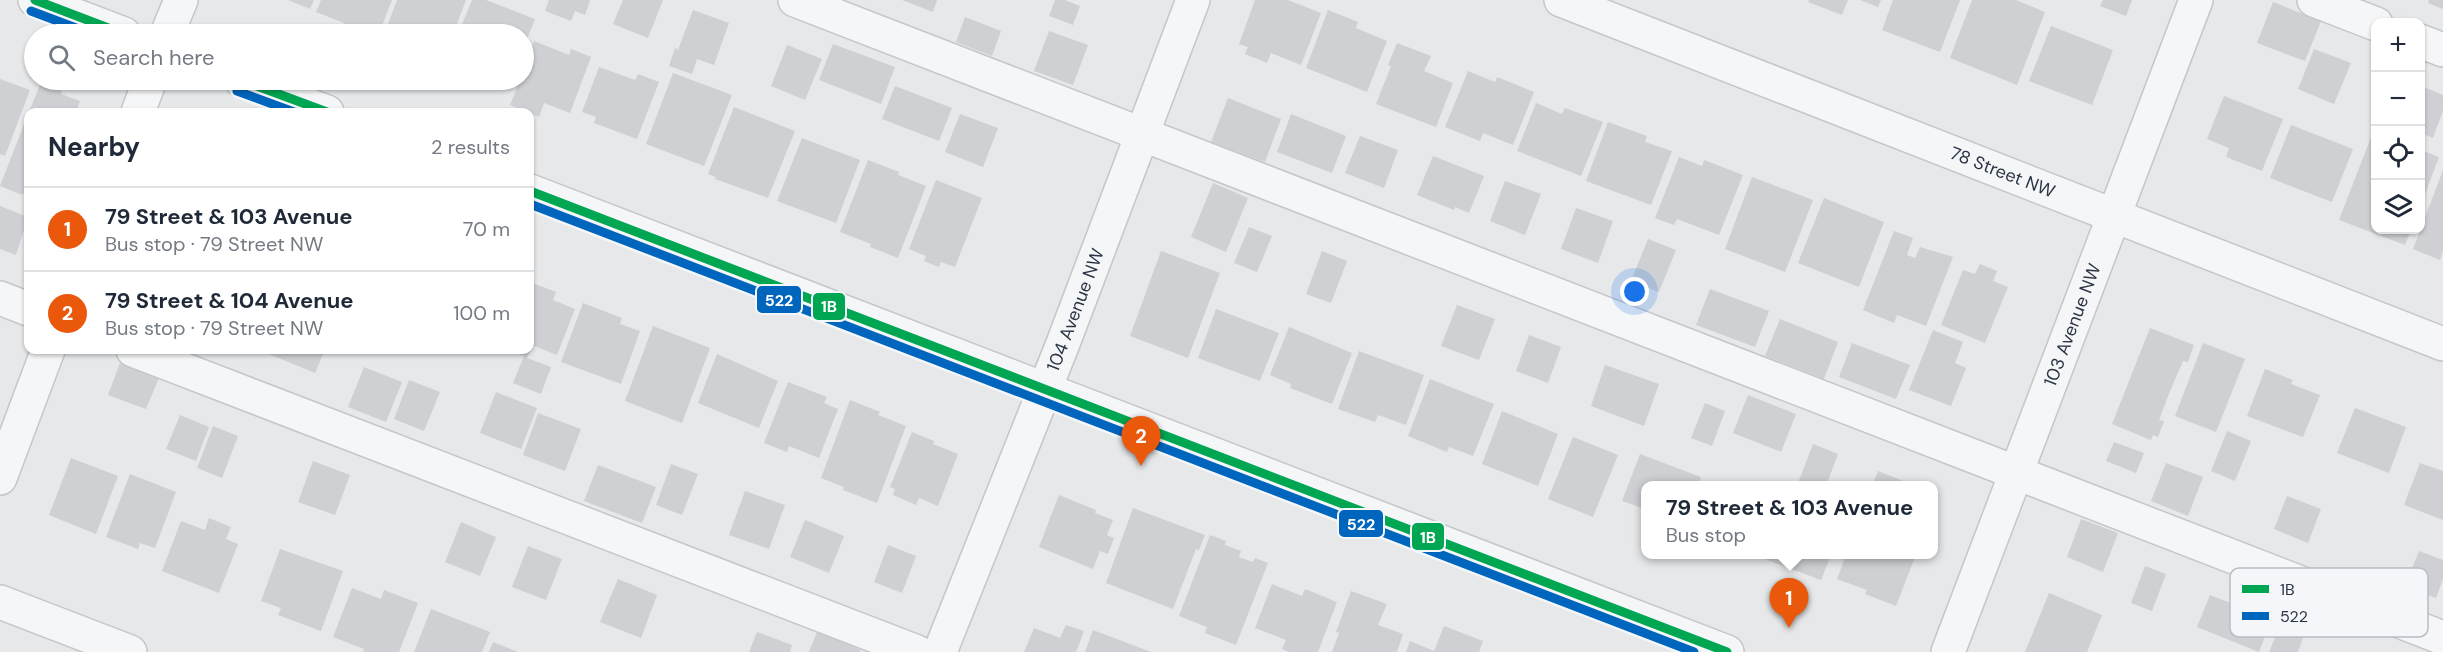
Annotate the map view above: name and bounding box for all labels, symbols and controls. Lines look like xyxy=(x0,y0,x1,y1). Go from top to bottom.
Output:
map controls xyxy=(2371,18,2425,234)
button: + xyxy=(2371,18,2425,72)
search box xyxy=(24,24,534,90)
icon: search xyxy=(45,41,78,74)
text: Search here xyxy=(93,43,214,72)
button: − xyxy=(2371,72,2425,126)
button: locate xyxy=(2371,126,2425,180)
text: Nearby xyxy=(48,130,140,164)
text: 2 results xyxy=(431,134,510,160)
street label: 78 Street NW xyxy=(1947,141,2059,204)
button: layers xyxy=(2371,180,2425,234)
text: 79 Street & 103 Avenue xyxy=(105,202,353,231)
text: 1 xyxy=(64,216,71,242)
text: 70 m xyxy=(463,216,510,242)
text: Bus stop · 79 Street NW xyxy=(105,231,323,257)
street label: 104 Avenue NW xyxy=(1041,245,1110,375)
street label: 103 Avenue NW xyxy=(2038,260,2107,390)
your location xyxy=(1620,277,1649,306)
line badge: 522 xyxy=(756,285,802,314)
text: 79 Street & 104 Avenue xyxy=(105,286,354,315)
text: 522 xyxy=(765,290,793,311)
line badge: 1B xyxy=(812,292,846,321)
text: 1B xyxy=(821,296,837,317)
text: 2 xyxy=(62,300,73,326)
text: 100 m xyxy=(453,300,510,326)
text: Bus stop · 79 Street NW xyxy=(105,315,323,341)
pin: 2 xyxy=(1122,416,1160,466)
popup xyxy=(1641,481,1938,559)
text: 79 Street & 103 Avenue xyxy=(1666,493,1913,522)
line badge: 522 xyxy=(1338,509,1384,538)
text: 522 xyxy=(1347,514,1375,535)
line badge: 1B xyxy=(1411,522,1445,551)
text: Bus stop xyxy=(1666,522,1746,548)
text: 1B xyxy=(1420,527,1436,548)
legend xyxy=(2230,568,2428,637)
pin: 1 xyxy=(1770,578,1808,628)
text: 1B xyxy=(2280,579,2295,600)
text: 522 xyxy=(2280,606,2308,627)

